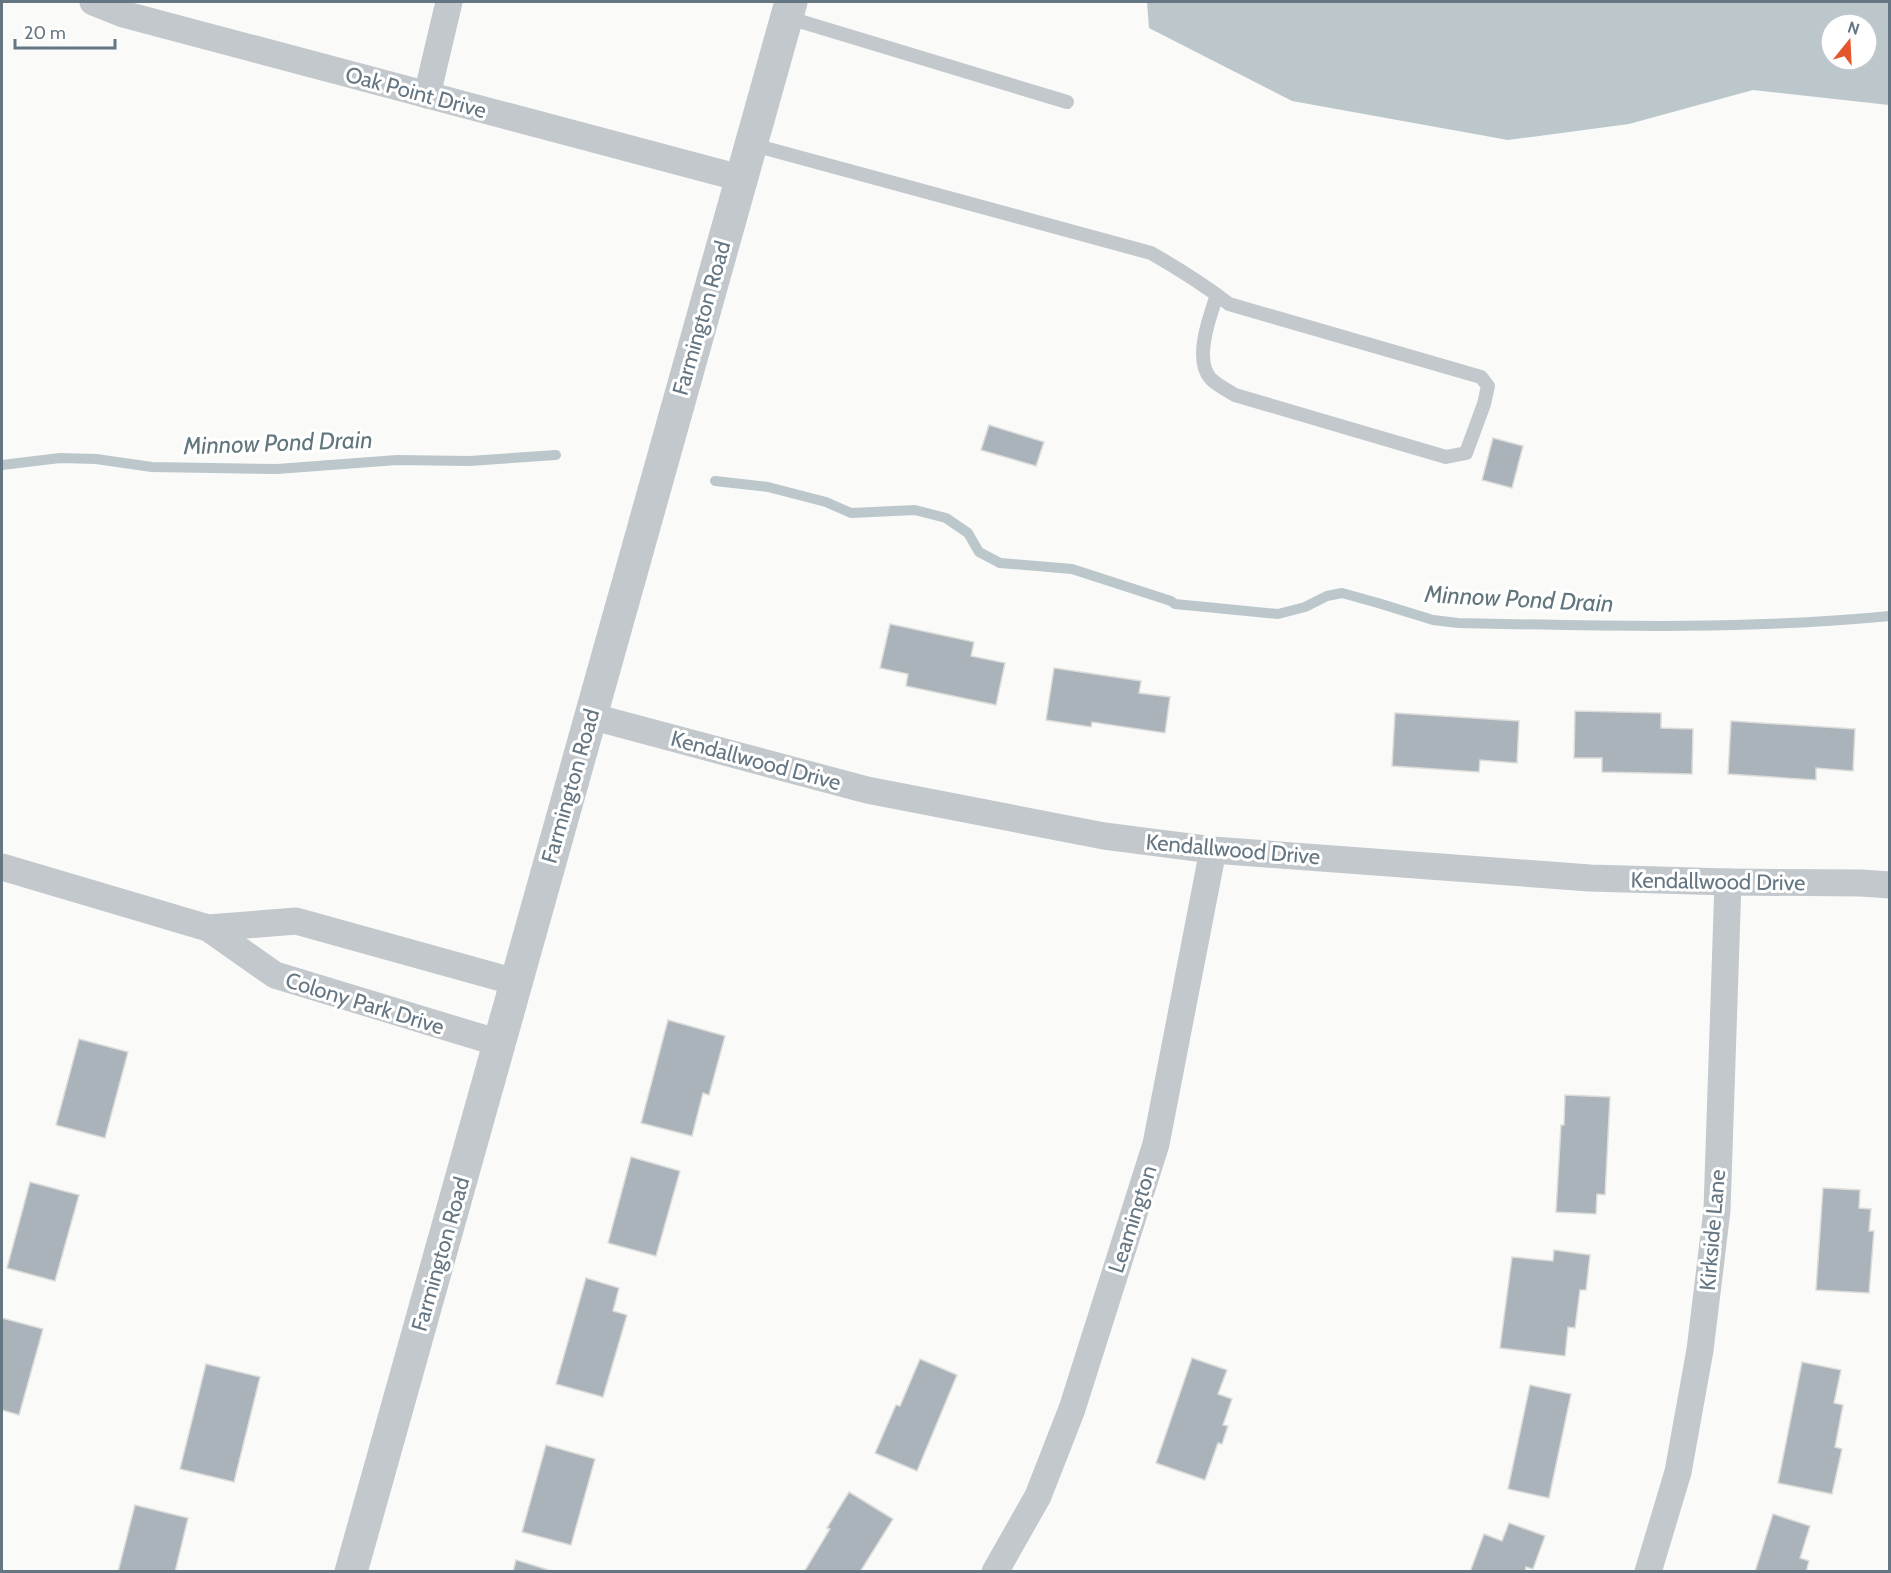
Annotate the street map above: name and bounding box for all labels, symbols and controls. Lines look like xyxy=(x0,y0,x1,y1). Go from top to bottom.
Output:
scale bar xyxy=(15,12,116,50)
north arrow xyxy=(1819,12,1879,72)
text: N xyxy=(1845,17,1862,39)
text: 20 m xyxy=(24,22,66,44)
street label: Oak Point Drive xyxy=(342,61,489,124)
street label: Farmington Road xyxy=(667,238,736,398)
water label: Minnow Pond Drain xyxy=(182,425,373,460)
water label: Minnow Pond Drain xyxy=(1423,579,1614,618)
street label: Farmington Road xyxy=(536,706,605,866)
street label: Kendallwood Drive xyxy=(668,725,844,796)
street label: Kendallwood Drive xyxy=(1145,828,1321,871)
street label: Kendallwood Drive xyxy=(1630,866,1806,897)
street label: Colony Park Drive xyxy=(282,967,447,1040)
street label: Leamington xyxy=(1102,1162,1163,1276)
street label: Kirkside Lane xyxy=(1694,1168,1731,1292)
street label: Farmington Road xyxy=(406,1174,475,1334)

